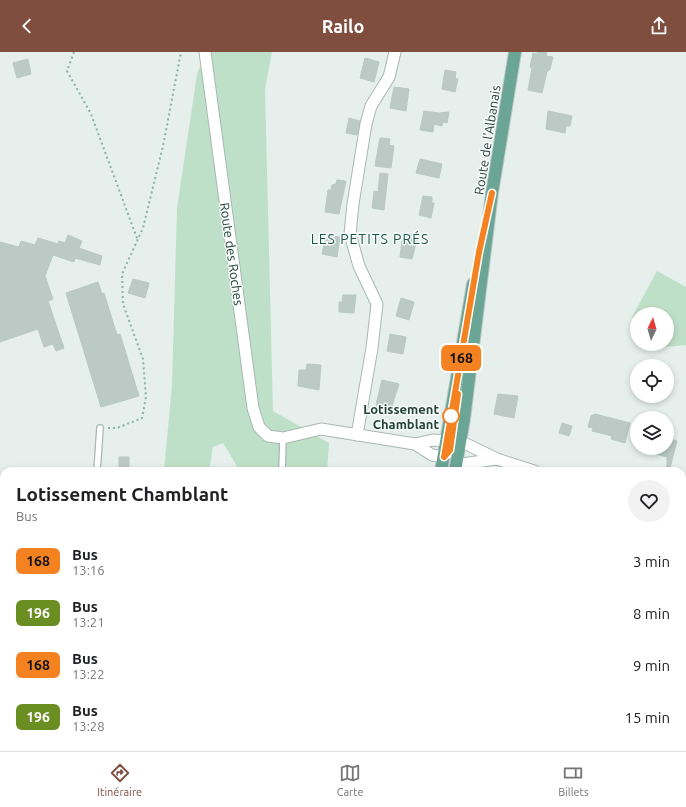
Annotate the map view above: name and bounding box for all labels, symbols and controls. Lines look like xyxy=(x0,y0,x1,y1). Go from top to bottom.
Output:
icon: back xyxy=(16,15,38,37)
icon: share xyxy=(648,15,670,37)
text: Railo xyxy=(322,16,364,36)
street label: Route de l'Albanais xyxy=(471,84,503,196)
street label: Route des Roches xyxy=(218,202,246,307)
district label: LES PETITS PRÉS xyxy=(311,230,429,247)
north arrow xyxy=(630,307,674,351)
map controls xyxy=(630,307,674,455)
line badge: 168 xyxy=(438,345,484,371)
text: 168 xyxy=(449,350,473,366)
button: locate xyxy=(630,359,674,403)
place label: Lotissement Chamblant xyxy=(363,402,439,431)
marker: Lotissement Chamblant xyxy=(442,407,460,425)
button: layers xyxy=(630,411,674,455)
button: heart xyxy=(628,480,670,522)
text: Lotissement Chamblant xyxy=(16,483,228,505)
text: Bus xyxy=(16,509,37,523)
text: Bus xyxy=(72,546,98,563)
text: 168 xyxy=(26,553,50,569)
text: 3 min xyxy=(633,553,670,570)
text: 13:16 xyxy=(72,563,105,577)
text: Bus xyxy=(72,598,98,615)
text: 196 xyxy=(26,605,50,621)
text: 8 min xyxy=(633,605,670,622)
text: 13:21 xyxy=(72,615,105,629)
text: Bus xyxy=(72,650,98,667)
text: 168 xyxy=(26,657,50,673)
text: 9 min xyxy=(633,657,670,674)
text: 13:22 xyxy=(72,667,105,681)
text: Bus xyxy=(72,702,98,719)
text: 196 xyxy=(26,709,50,725)
text: 15 min xyxy=(624,709,670,726)
text: 13:28 xyxy=(72,719,105,733)
tab: Itinéraire xyxy=(97,762,142,798)
tab: Carte xyxy=(337,762,364,798)
tab: Billets xyxy=(558,762,589,798)

